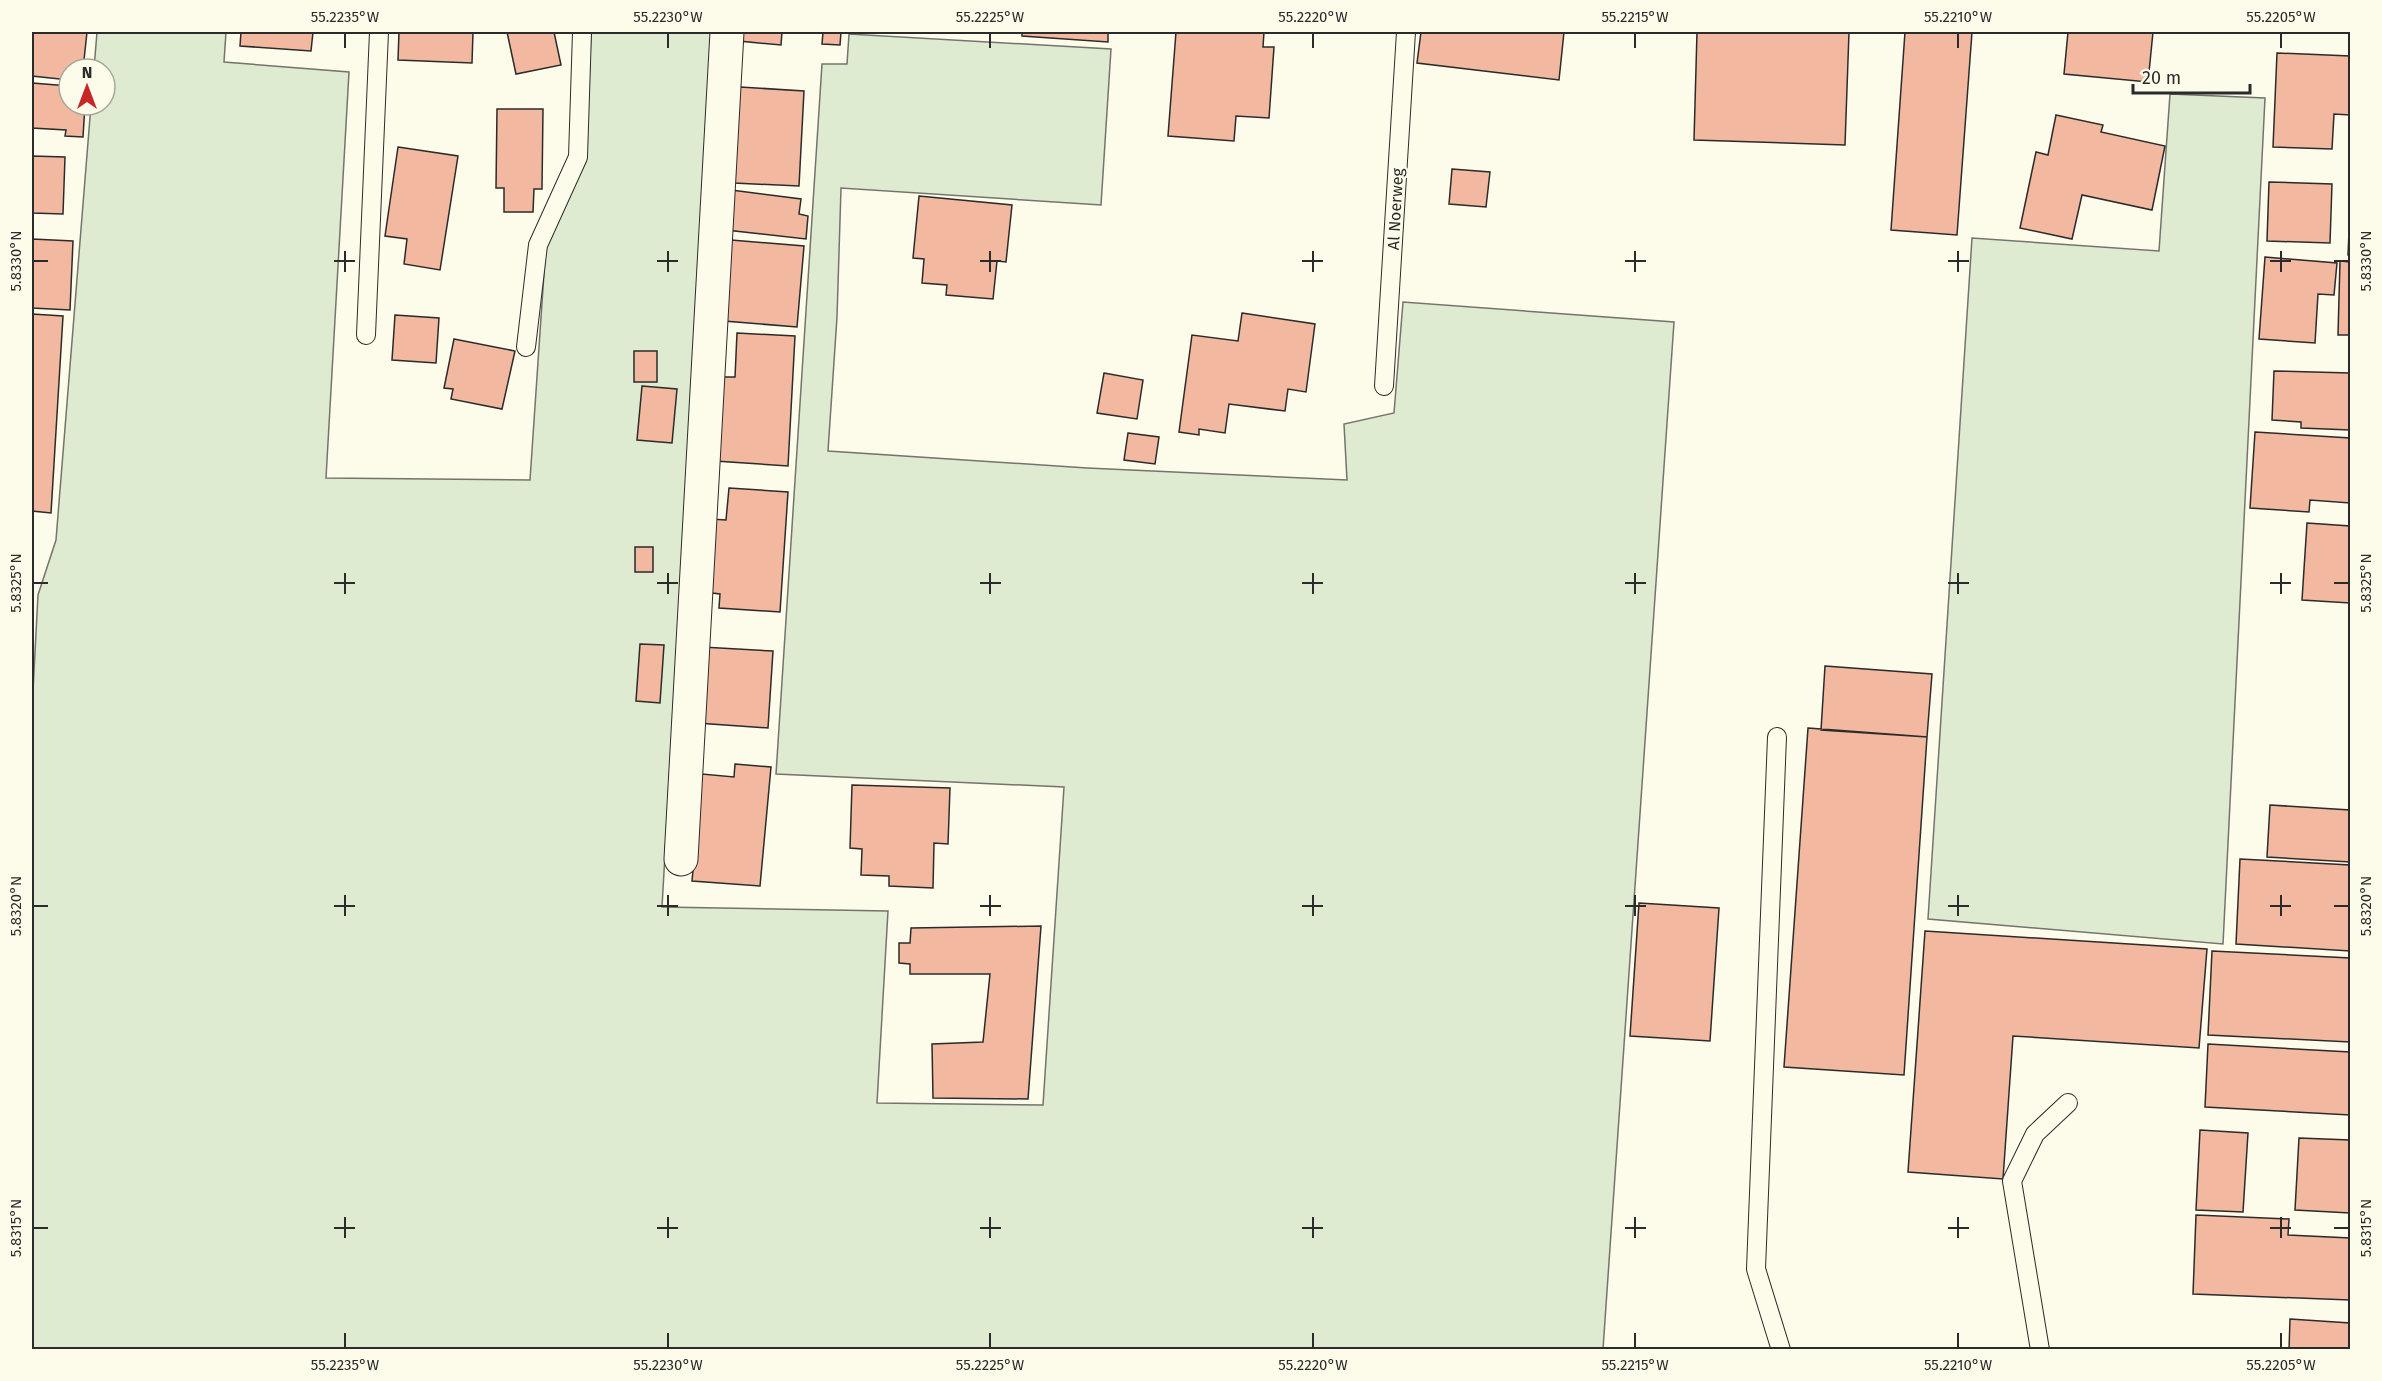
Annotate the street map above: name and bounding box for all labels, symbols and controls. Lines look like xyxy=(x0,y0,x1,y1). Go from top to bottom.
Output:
text: 55.2235°W xyxy=(311,8,380,26)
text: 55.2230°W xyxy=(633,8,703,26)
text: 55.2225°W xyxy=(956,8,1025,26)
text: 55.2220°W xyxy=(1278,8,1348,26)
text: 55.2215°W xyxy=(1601,8,1669,26)
text: 55.2210°W xyxy=(1924,8,1993,26)
text: 55.2205°W xyxy=(2246,8,2316,26)
north arrow xyxy=(57,57,117,117)
scale bar xyxy=(2133,57,2250,95)
text: N xyxy=(82,63,92,82)
text: 20 m xyxy=(2142,67,2181,89)
street label: Al Noerweg xyxy=(1384,167,1407,250)
text: 5.8330°N xyxy=(7,231,25,291)
text: 5.8330°N xyxy=(2357,231,2375,291)
text: 5.8325°N xyxy=(7,553,25,613)
text: 5.8325°N xyxy=(2357,553,2375,613)
text: 5.8320°N xyxy=(7,876,25,936)
text: 5.8320°N xyxy=(2357,876,2375,936)
text: 5.8315°N xyxy=(7,1199,25,1257)
text: 5.8315°N xyxy=(2357,1199,2375,1257)
text: 55.2235°W xyxy=(311,1356,380,1374)
text: 55.2230°W xyxy=(633,1356,703,1374)
text: 55.2225°W xyxy=(956,1356,1025,1374)
text: 55.2220°W xyxy=(1278,1356,1348,1374)
text: 55.2215°W xyxy=(1601,1356,1669,1374)
text: 55.2210°W xyxy=(1924,1356,1993,1374)
text: 55.2205°W xyxy=(2246,1356,2316,1374)

